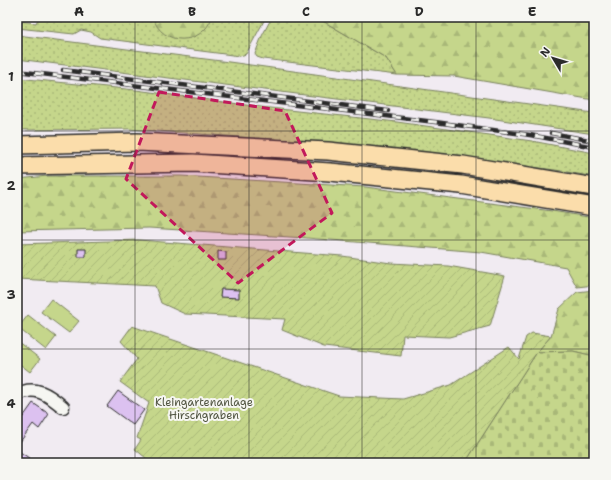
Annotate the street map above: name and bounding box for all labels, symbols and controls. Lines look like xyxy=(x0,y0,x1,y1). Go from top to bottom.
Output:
text: A xyxy=(74,3,84,20)
text: B xyxy=(188,3,196,20)
text: C xyxy=(302,3,310,20)
text: D xyxy=(414,3,424,20)
text: E xyxy=(528,3,537,20)
north arrow xyxy=(533,38,573,78)
text: N xyxy=(537,44,554,60)
text: 1 xyxy=(8,68,14,85)
text: 2 xyxy=(6,177,16,194)
text: 3 xyxy=(6,286,16,303)
text: 4 xyxy=(6,395,16,412)
park label: Kleingartenanlage Hirschgraben xyxy=(155,395,253,423)

